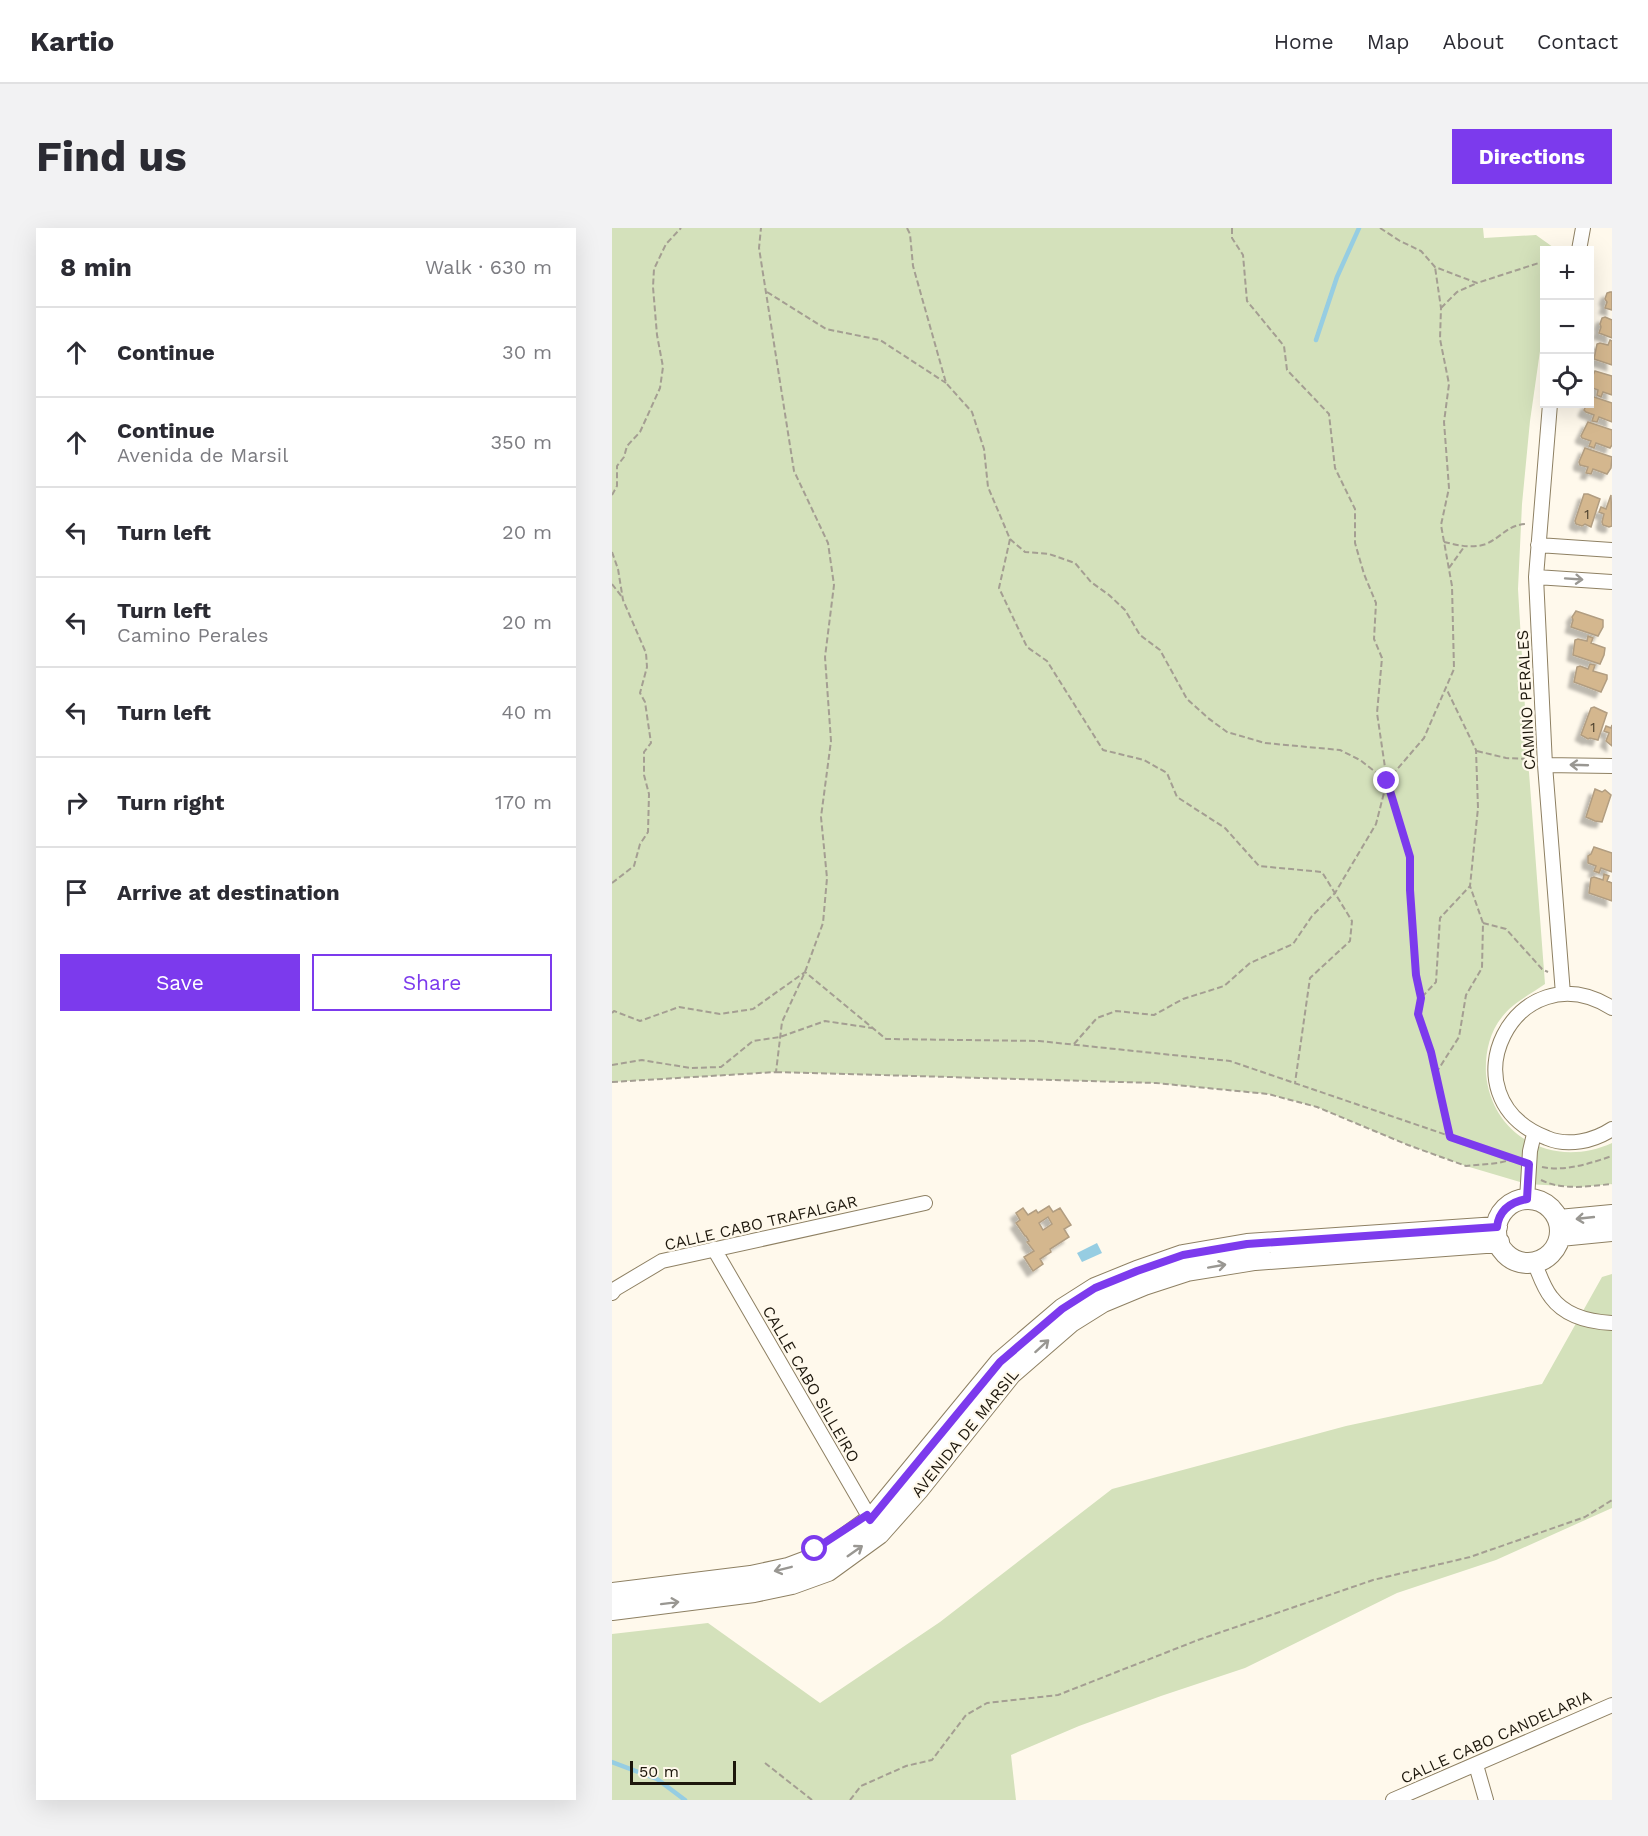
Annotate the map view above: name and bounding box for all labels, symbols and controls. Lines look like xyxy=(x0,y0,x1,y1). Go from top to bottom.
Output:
text: Kartio xyxy=(30,25,114,58)
text: Home xyxy=(1274,29,1334,54)
text: Map xyxy=(1367,29,1410,54)
text: About xyxy=(1443,29,1504,54)
text: Contact xyxy=(1537,29,1618,54)
button: Directions xyxy=(1452,129,1612,184)
text: Find us xyxy=(36,132,187,181)
map controls xyxy=(1540,246,1594,408)
button: + xyxy=(1540,246,1594,300)
text: 8 min xyxy=(60,252,132,282)
text: Walk · 630 m xyxy=(425,255,552,279)
button: − xyxy=(1540,300,1594,354)
icon: ahead xyxy=(60,336,93,369)
text: Continue xyxy=(117,340,215,365)
text: 30 m xyxy=(502,340,552,364)
button: locate xyxy=(1540,354,1594,408)
text: Continue xyxy=(117,418,215,443)
icon: ahead xyxy=(60,426,93,459)
text: 350 m xyxy=(490,430,552,454)
text: Avenida de Marsil xyxy=(117,443,288,467)
house number: 1 xyxy=(1584,506,1590,522)
icon: left xyxy=(60,516,93,549)
text: Turn left xyxy=(117,520,211,545)
text: 20 m xyxy=(502,520,552,544)
one-way arrow xyxy=(1564,574,1584,585)
text: Turn left xyxy=(117,598,211,623)
icon: left xyxy=(60,606,93,639)
text: 20 m xyxy=(502,610,552,634)
text: Camino Perales xyxy=(117,623,269,647)
street label: CAMINO PERALES xyxy=(1513,629,1539,771)
icon: left xyxy=(60,696,93,729)
text: Turn left xyxy=(117,700,211,725)
text: 40 m xyxy=(501,700,552,724)
house number: 1 xyxy=(1590,719,1596,735)
one-way arrow xyxy=(1569,759,1589,770)
route end xyxy=(1373,767,1399,793)
icon: right xyxy=(60,786,93,819)
text: Turn right xyxy=(117,790,224,815)
text: 170 m xyxy=(495,790,552,814)
icon: arrive xyxy=(60,876,93,909)
text: Arrive at destination xyxy=(117,880,340,905)
button: Save xyxy=(60,954,300,1011)
button: Share xyxy=(312,954,552,1011)
street label: CALLE CABO TRAFALGAR xyxy=(663,1192,859,1254)
one-way arrow xyxy=(1576,1213,1596,1224)
one-way arrow xyxy=(1206,1260,1226,1271)
street label: CALLE CABO SILLEIRO xyxy=(758,1302,864,1466)
one-way arrow xyxy=(1034,1339,1049,1353)
street label: AVENIDA DE MARSIL xyxy=(907,1365,1023,1501)
route start xyxy=(801,1535,827,1561)
one-way arrow xyxy=(846,1545,863,1557)
one-way arrow xyxy=(774,1563,793,1575)
one-way arrow xyxy=(660,1597,679,1608)
street label: CALLE CABO CANDELARIA xyxy=(1398,1686,1595,1788)
scale bar xyxy=(630,1758,736,1786)
text: 50 m xyxy=(639,1762,679,1781)

